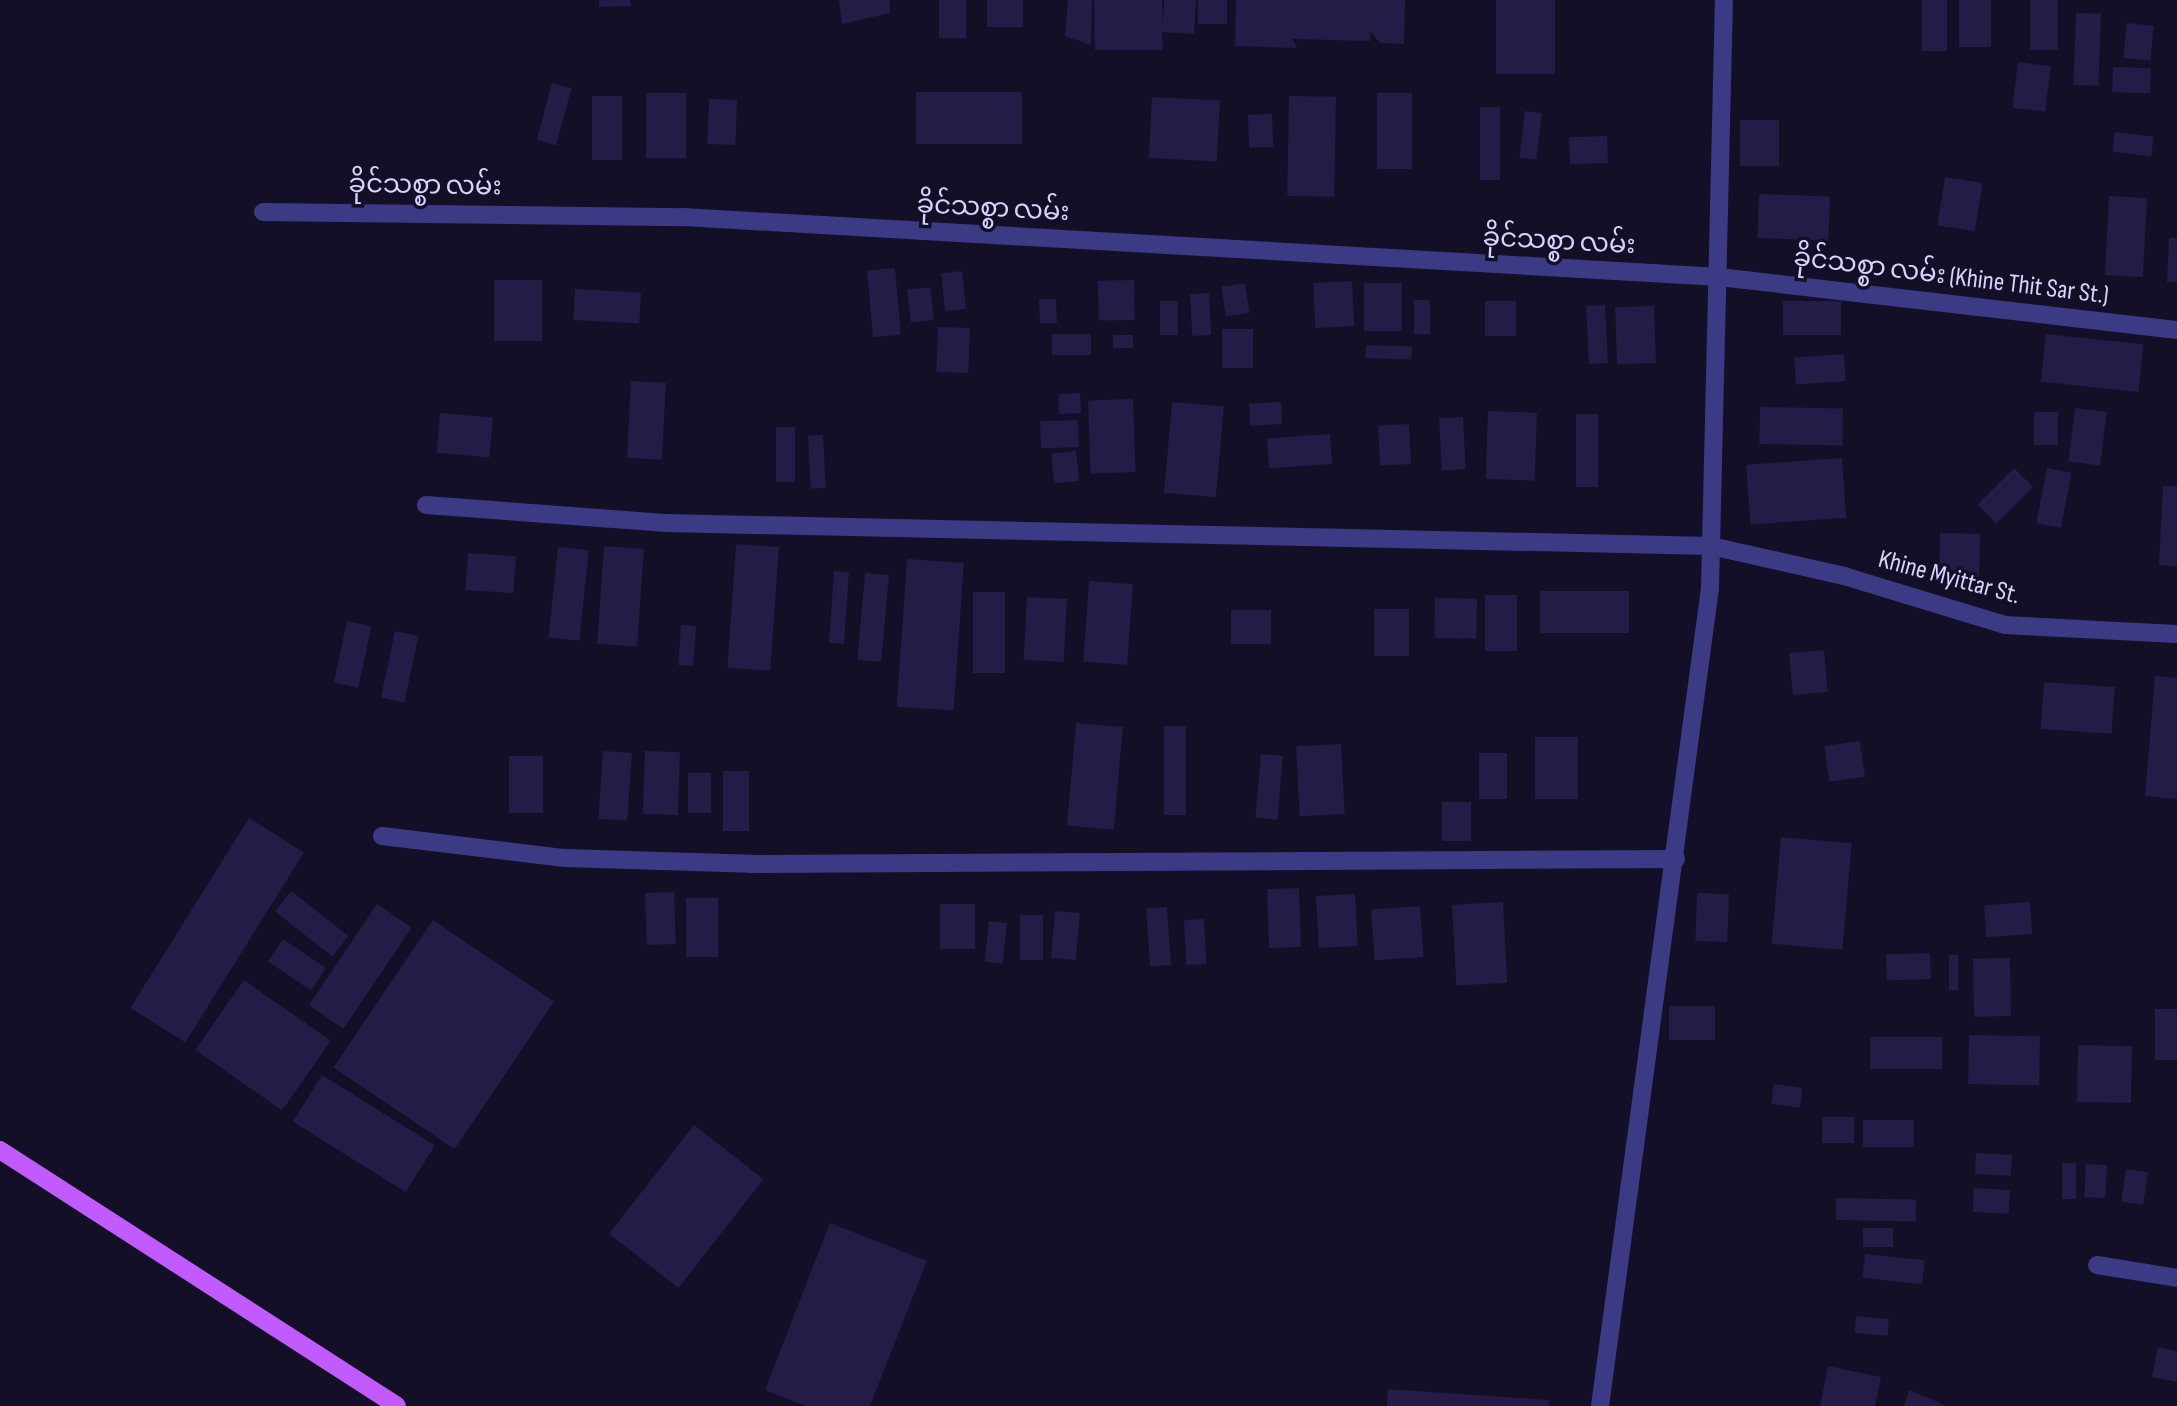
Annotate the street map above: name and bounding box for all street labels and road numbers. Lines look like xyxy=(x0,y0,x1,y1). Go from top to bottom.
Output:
street label: ခိုင်သစ္စာ လမ်း xyxy=(348,169,502,203)
street label: ခိုင်သစ္စာ လမ်း xyxy=(916,189,1070,229)
street label: ခိုင်သစ္စာ လမ်း xyxy=(1482,222,1636,262)
street label: ခိုင်သစ္စာ လမ်း (Khine Thit Sar St.) xyxy=(1792,242,2110,312)
street label: Khine Myittar St. xyxy=(1875,544,2023,612)

